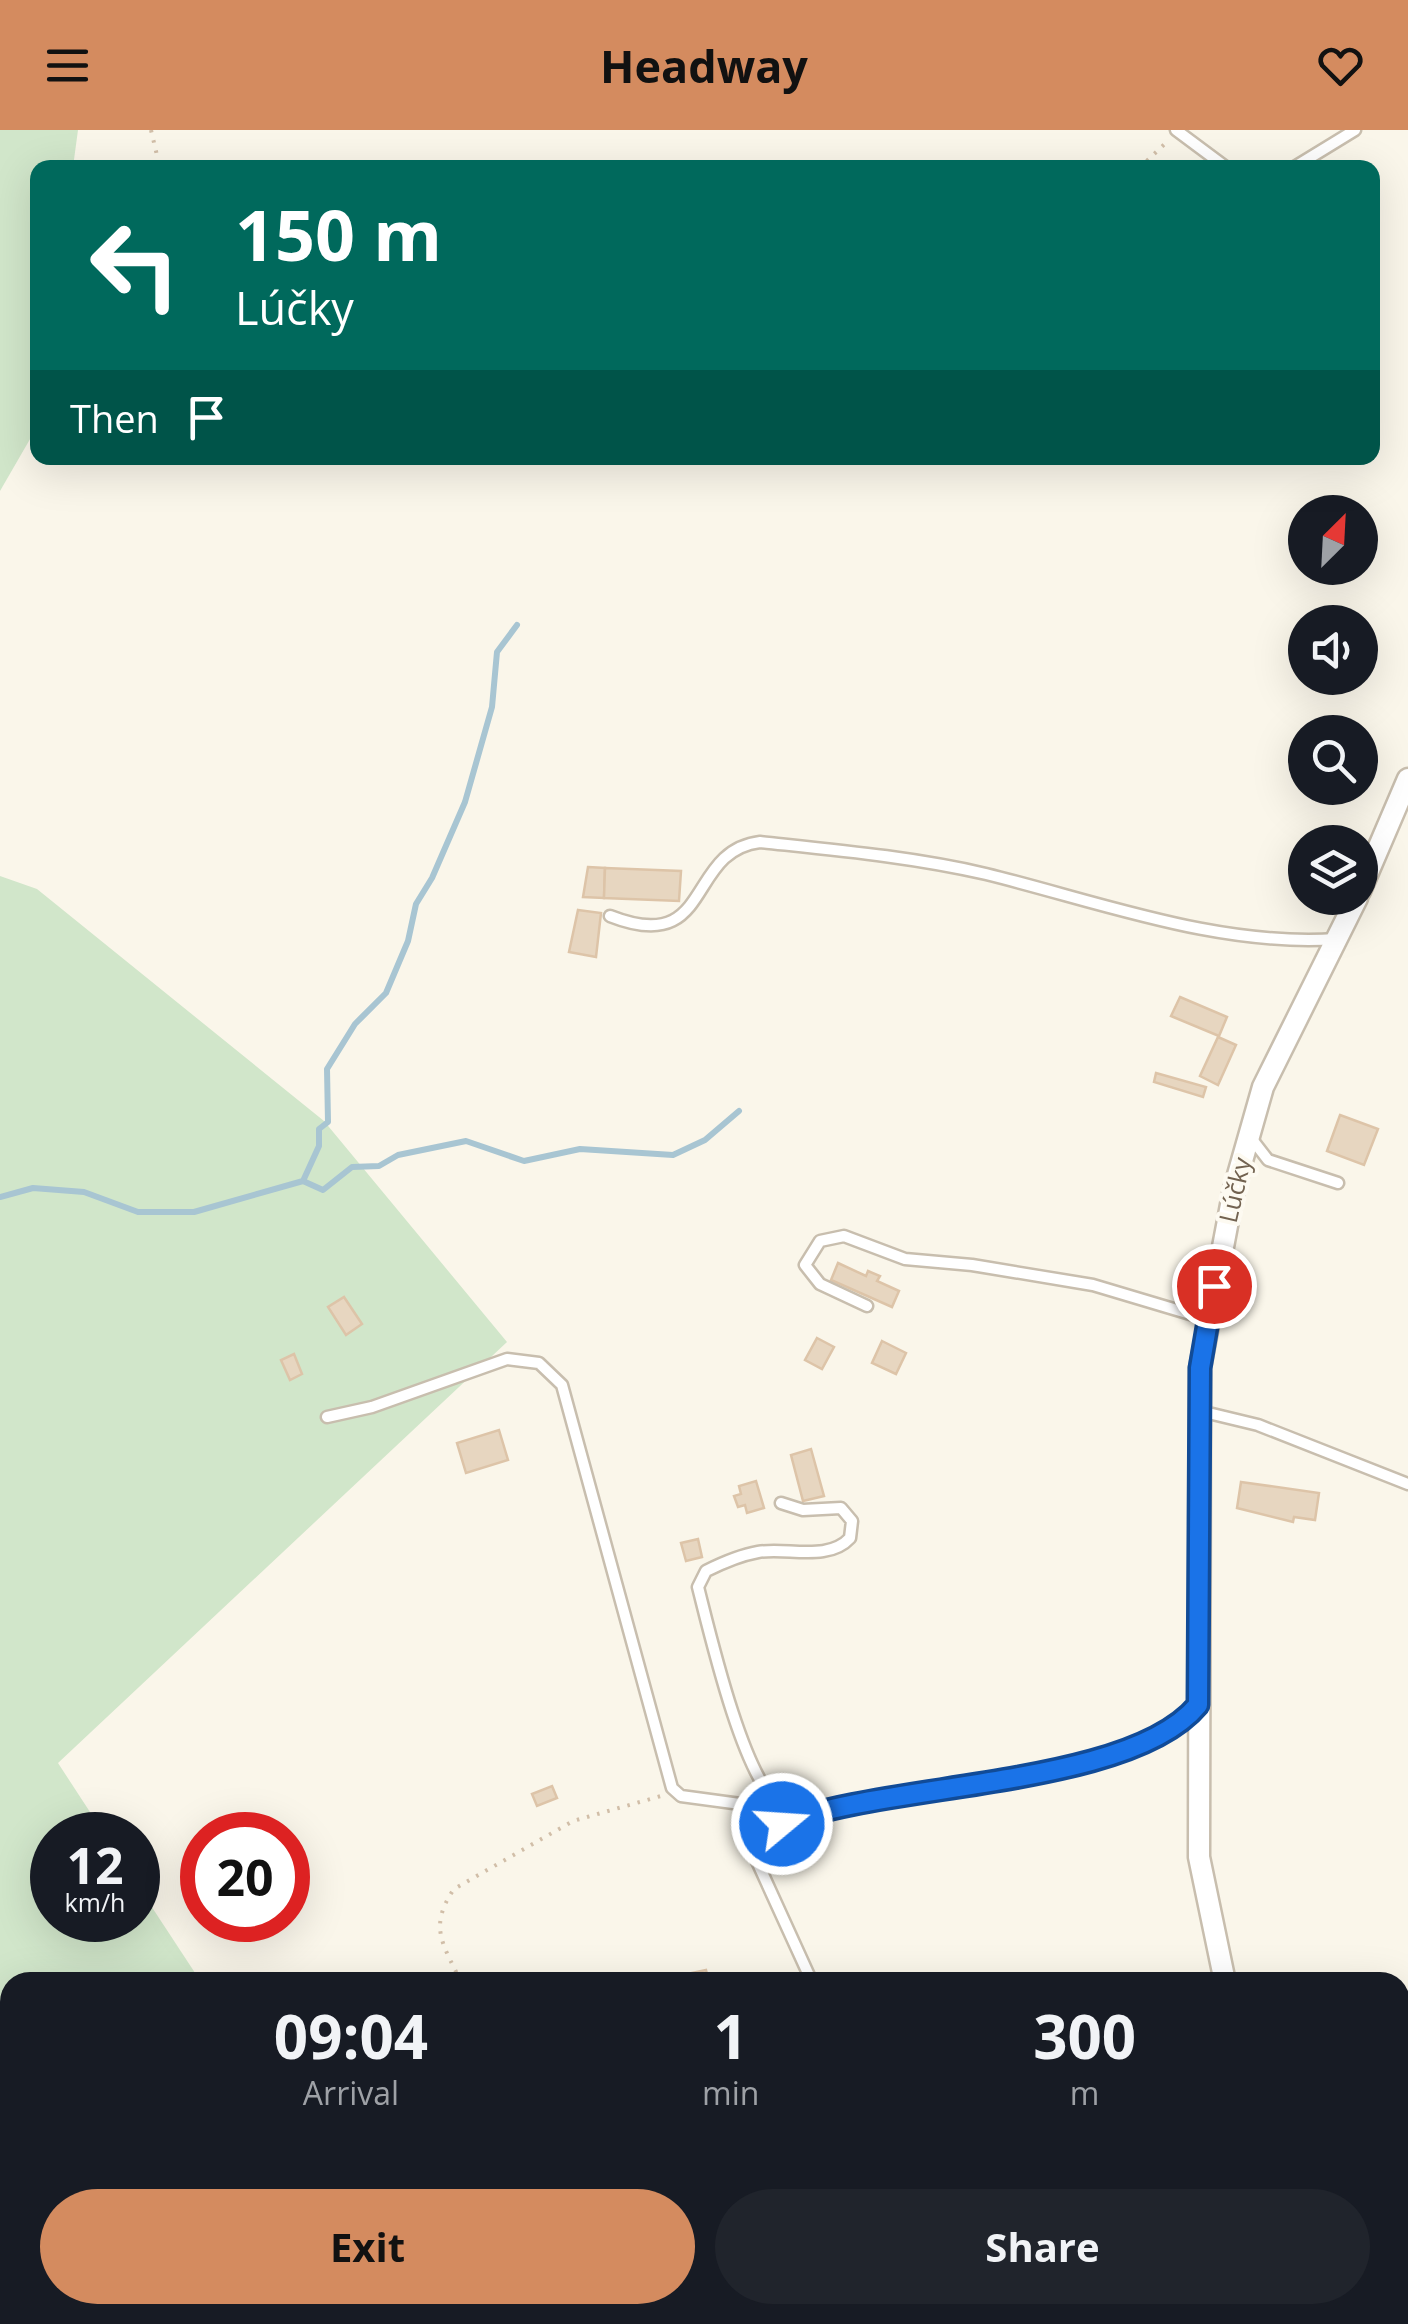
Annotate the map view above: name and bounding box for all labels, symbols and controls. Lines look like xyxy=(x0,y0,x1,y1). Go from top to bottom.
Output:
text: Headway xyxy=(600,35,808,96)
icon: menu xyxy=(40,38,95,93)
icon: heart xyxy=(1313,38,1368,93)
text: 150 m xyxy=(235,186,442,282)
icon: left xyxy=(70,200,200,330)
text: Lúčky xyxy=(235,277,354,338)
icon: arrive xyxy=(179,390,234,445)
text: Then xyxy=(70,392,159,444)
north arrow xyxy=(1288,495,1378,585)
map controls xyxy=(1288,495,1378,915)
button: sound xyxy=(1288,605,1378,695)
button: search xyxy=(1288,715,1378,805)
button: layers xyxy=(1288,825,1378,915)
street label: Lúčky xyxy=(1210,1153,1258,1226)
pin xyxy=(1172,1244,1257,1329)
icon: arrive xyxy=(1187,1259,1242,1314)
position arrow xyxy=(730,1772,834,1876)
speed limit sign: 20 xyxy=(180,1812,310,1942)
text: 12 xyxy=(66,1831,124,1899)
text: km/h xyxy=(65,1885,125,1919)
text: 09:04 xyxy=(274,1995,428,2077)
text: 1 xyxy=(714,1995,748,2077)
text: 300 xyxy=(1033,1995,1136,2077)
text: Arrival xyxy=(303,2071,399,2114)
text: min xyxy=(702,2071,759,2114)
text: m xyxy=(1070,2071,1099,2114)
button: Exit xyxy=(40,2189,695,2304)
button: Share xyxy=(715,2189,1370,2304)

